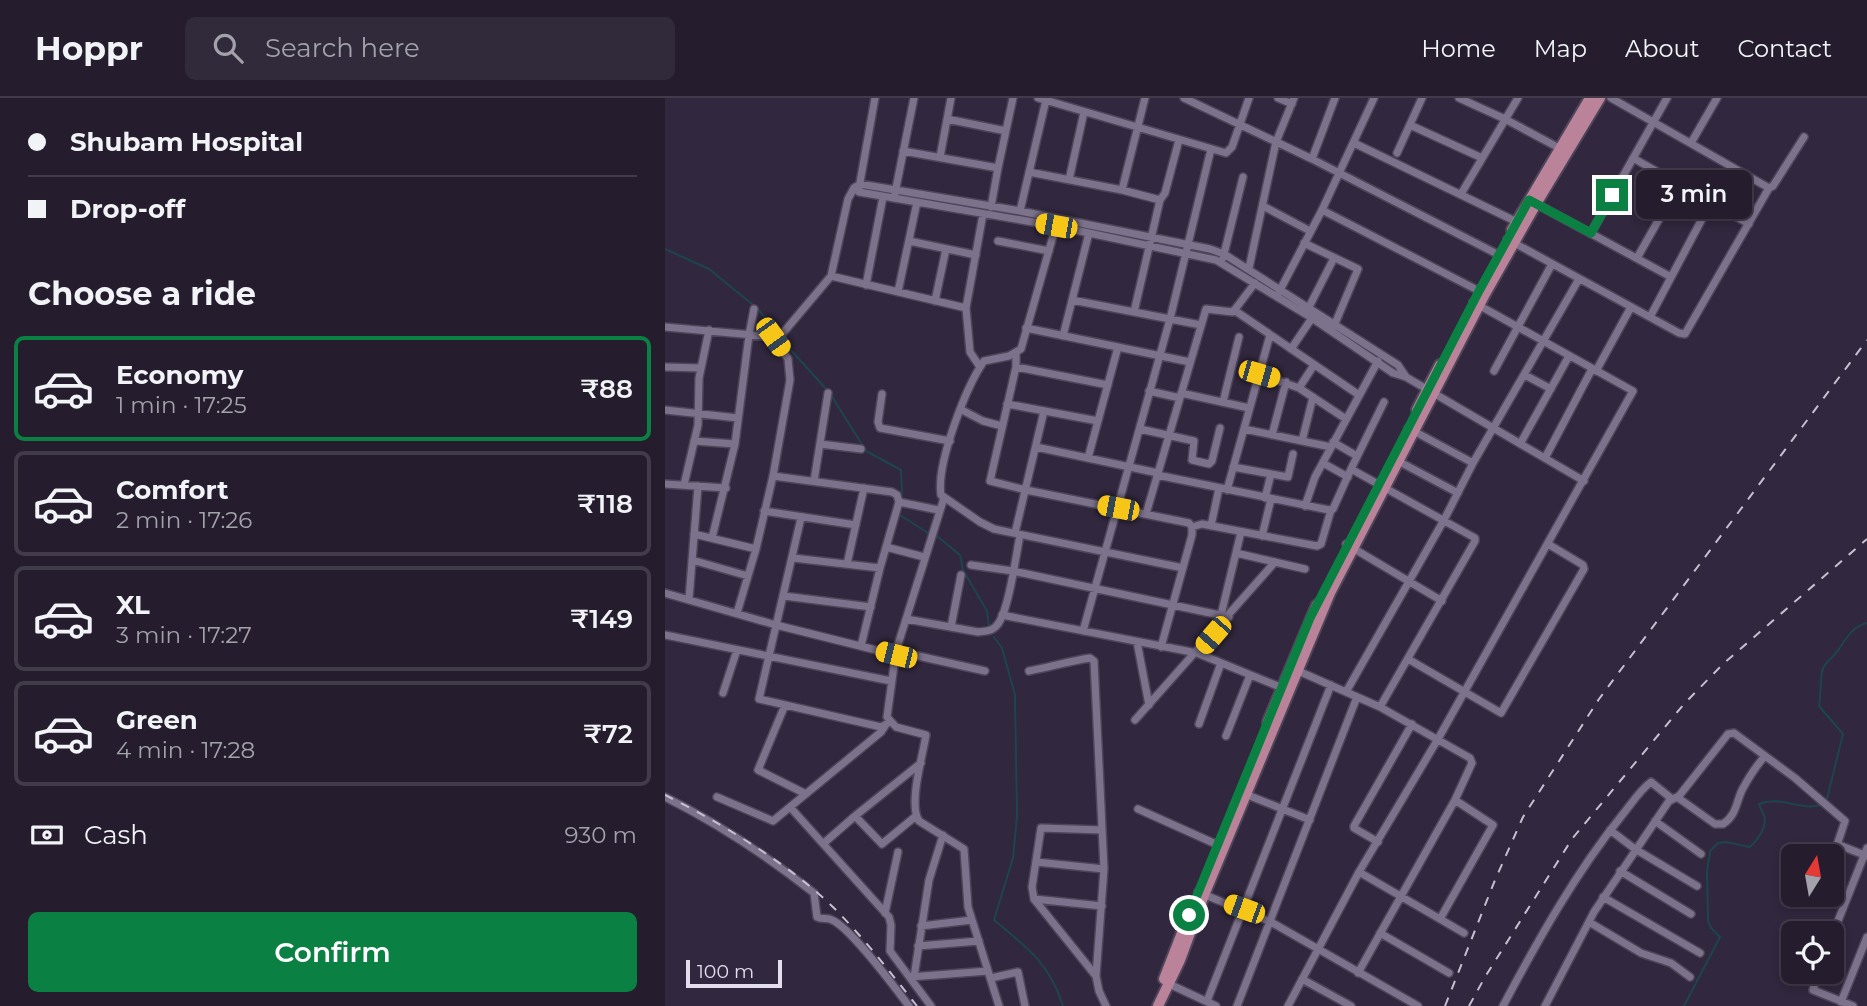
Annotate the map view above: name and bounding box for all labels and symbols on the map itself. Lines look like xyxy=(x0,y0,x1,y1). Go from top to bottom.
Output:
callout: 3 min xyxy=(1637,170,1752,220)
route end xyxy=(1596,179,1628,211)
car xyxy=(1034,212,1079,240)
car xyxy=(753,314,794,360)
car xyxy=(1236,358,1283,390)
car xyxy=(1096,494,1141,522)
car xyxy=(1192,612,1235,658)
car xyxy=(874,640,919,670)
north arrow xyxy=(1781,844,1845,906)
car xyxy=(1221,892,1268,926)
route start xyxy=(1173,899,1205,931)
scale bar xyxy=(686,957,782,989)

